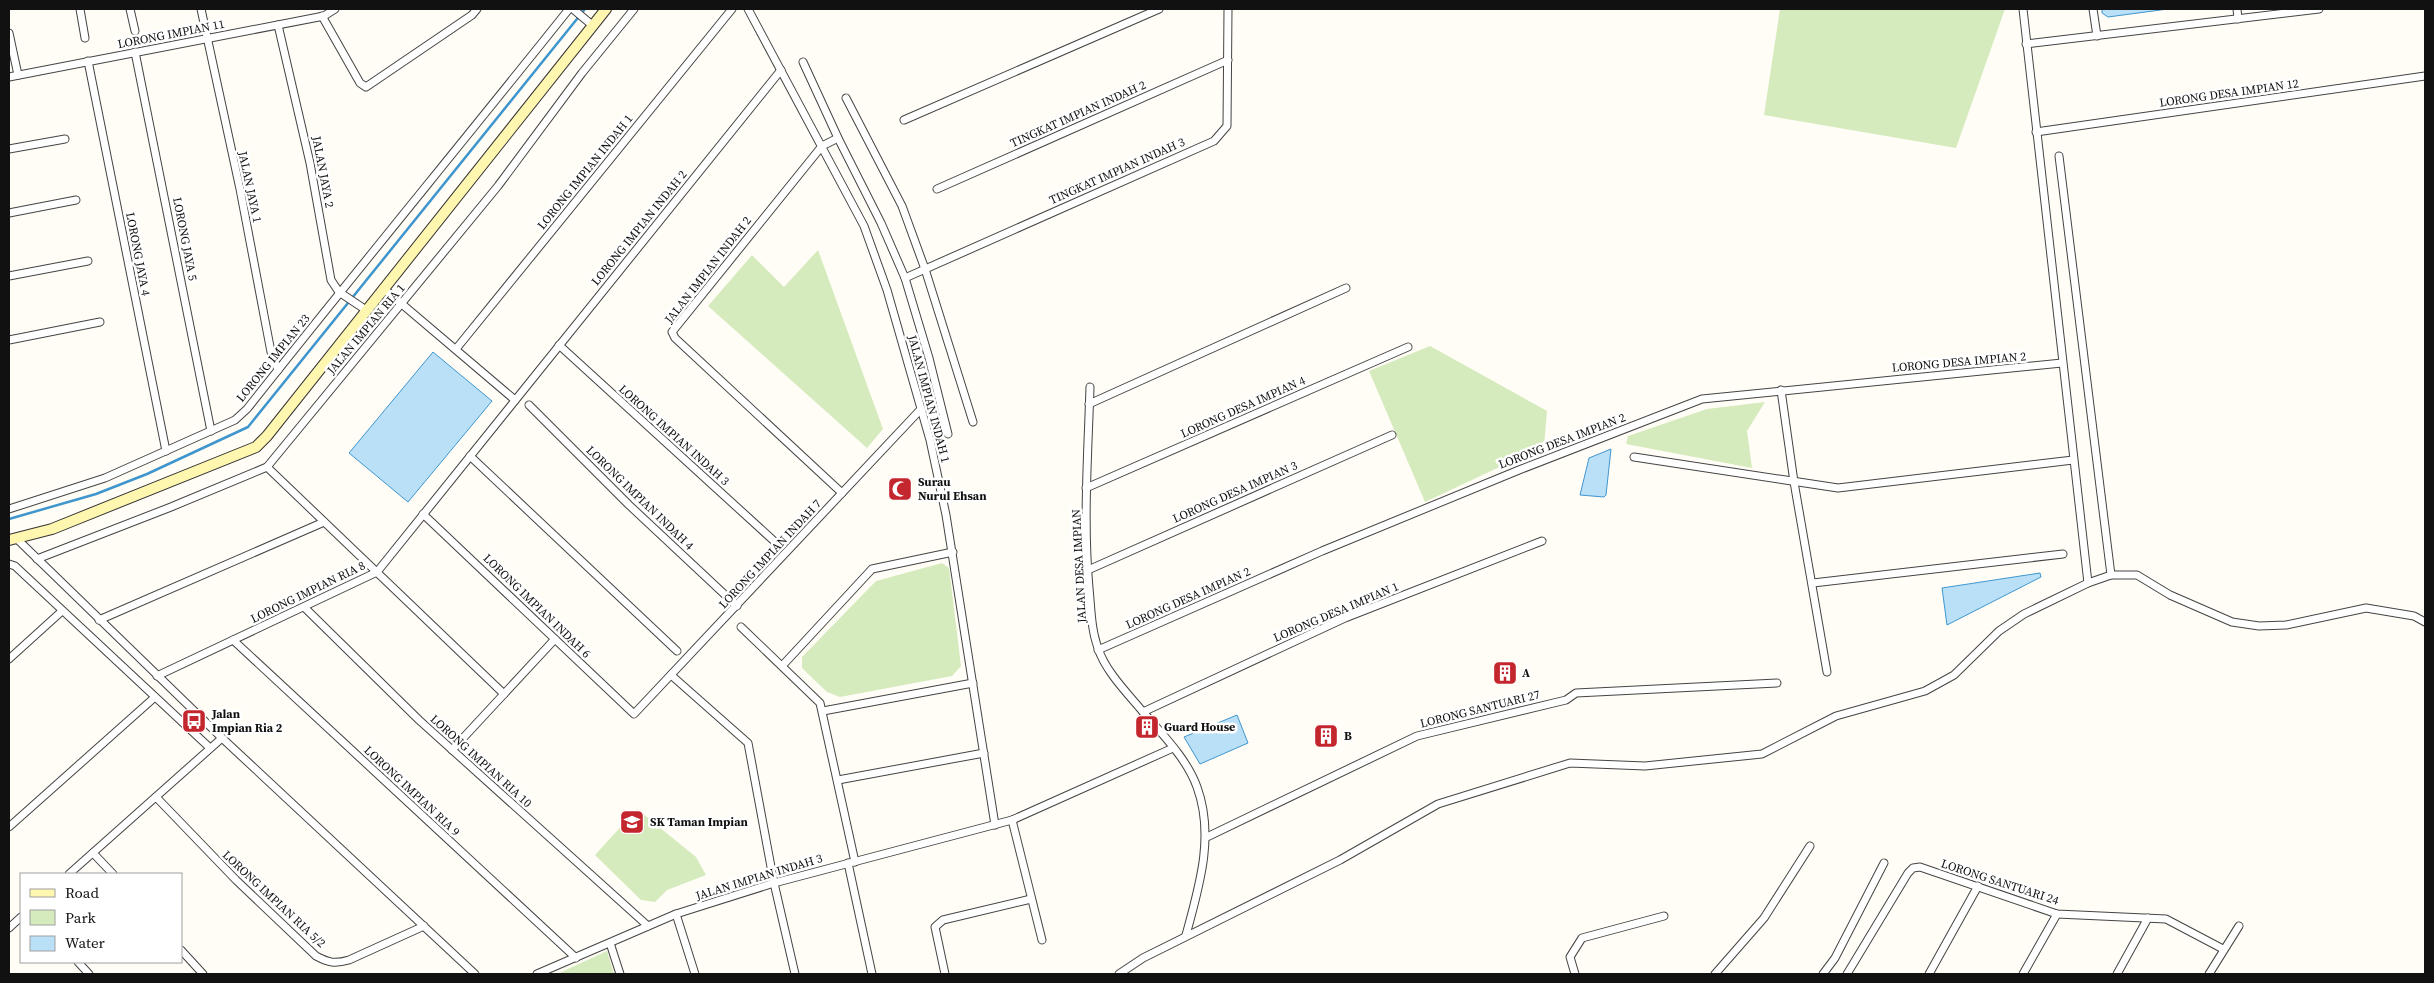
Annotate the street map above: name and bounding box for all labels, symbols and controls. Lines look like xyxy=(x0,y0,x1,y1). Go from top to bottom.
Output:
street label: LORONG IMPIAN 11 xyxy=(116,16,226,52)
street label: LORONG DESA IMPIAN 12 xyxy=(2158,75,2300,111)
street label: TINGKAT IMPIAN INDAH 2 xyxy=(1008,77,1148,151)
street label: LORONG IMPIAN INDAH 1 xyxy=(534,111,636,233)
street label: JALAN JAYA 2 xyxy=(308,134,338,209)
street label: TINGKAT IMPIAN INDAH 3 xyxy=(1047,134,1187,208)
street label: JALAN JAYA 1 xyxy=(234,149,265,224)
street label: LORONG IMPIAN INDAH 2 xyxy=(588,167,690,289)
street label: LORONG JAYA 5 xyxy=(169,196,201,282)
street label: LORONG JAYA 4 xyxy=(122,211,154,297)
street label: JALAN IMPIAN INDAH 2 xyxy=(661,213,755,328)
street label: JALAN IMPIAN RIA 1 xyxy=(323,280,409,378)
street label: LORONG IMPIAN 23 xyxy=(233,311,313,405)
street label: JALAN IMPIAN INDAH 1 xyxy=(904,332,954,465)
street label: LORONG DESA IMPIAN 2 xyxy=(1891,348,2027,376)
street label: LORONG DESA IMPIAN 4 xyxy=(1178,372,1308,442)
street label: LORONG IMPIAN INDAH 3 xyxy=(615,381,733,489)
street label: LORONG DESA IMPIAN 2 xyxy=(1496,409,1628,473)
street label: LORONG IMPIAN INDAH 4 xyxy=(583,442,697,554)
street label: LORONG DESA IMPIAN 3 xyxy=(1170,457,1300,527)
place label: Surau Nurul Ehsan xyxy=(918,474,987,504)
mosque icon: Surau Nurul Ehsan xyxy=(887,476,913,502)
street label: LORONG IMPIAN INDAH 7 xyxy=(715,496,825,612)
street label: JALAN DESA IMPIAN xyxy=(1068,509,1090,624)
street label: LORONG IMPIAN INDAH 6 xyxy=(480,550,594,662)
street label: LORONG IMPIAN RIA 8 xyxy=(248,557,368,627)
street label: LORONG DESA IMPIAN 2 xyxy=(1123,563,1253,633)
street label: LORONG DESA IMPIAN 1 xyxy=(1271,578,1401,646)
building icon: A xyxy=(1492,660,1518,686)
place label: A xyxy=(1522,665,1530,681)
street label: LORONG SANTUARI 27 xyxy=(1418,686,1542,732)
place label: Jalan Impian Ria 2 xyxy=(211,706,283,736)
bus stop icon: Jalan Impian Ria 2 xyxy=(181,708,207,734)
street label: LORONG IMPIAN RIA 10 xyxy=(427,711,535,811)
building icon: Guard House xyxy=(1134,714,1160,740)
place label: Guard House xyxy=(1164,719,1235,735)
building icon: B xyxy=(1313,723,1339,749)
place label: B xyxy=(1344,728,1352,744)
street label: LORONG IMPIAN RIA 9 xyxy=(361,742,463,840)
school or university icon: SK Taman Impian xyxy=(619,809,645,835)
place label: SK Taman Impian xyxy=(650,814,748,830)
street label: LORONG IMPIAN RIA 5/2 xyxy=(219,847,329,951)
street label: JALAN IMPIAN INDAH 3 xyxy=(693,850,824,904)
street label: LORONG SANTUARI 24 xyxy=(1939,855,2061,909)
legend xyxy=(20,873,182,963)
text: Road xyxy=(65,882,99,903)
text: Park xyxy=(65,907,97,928)
text: Water xyxy=(65,932,106,953)

